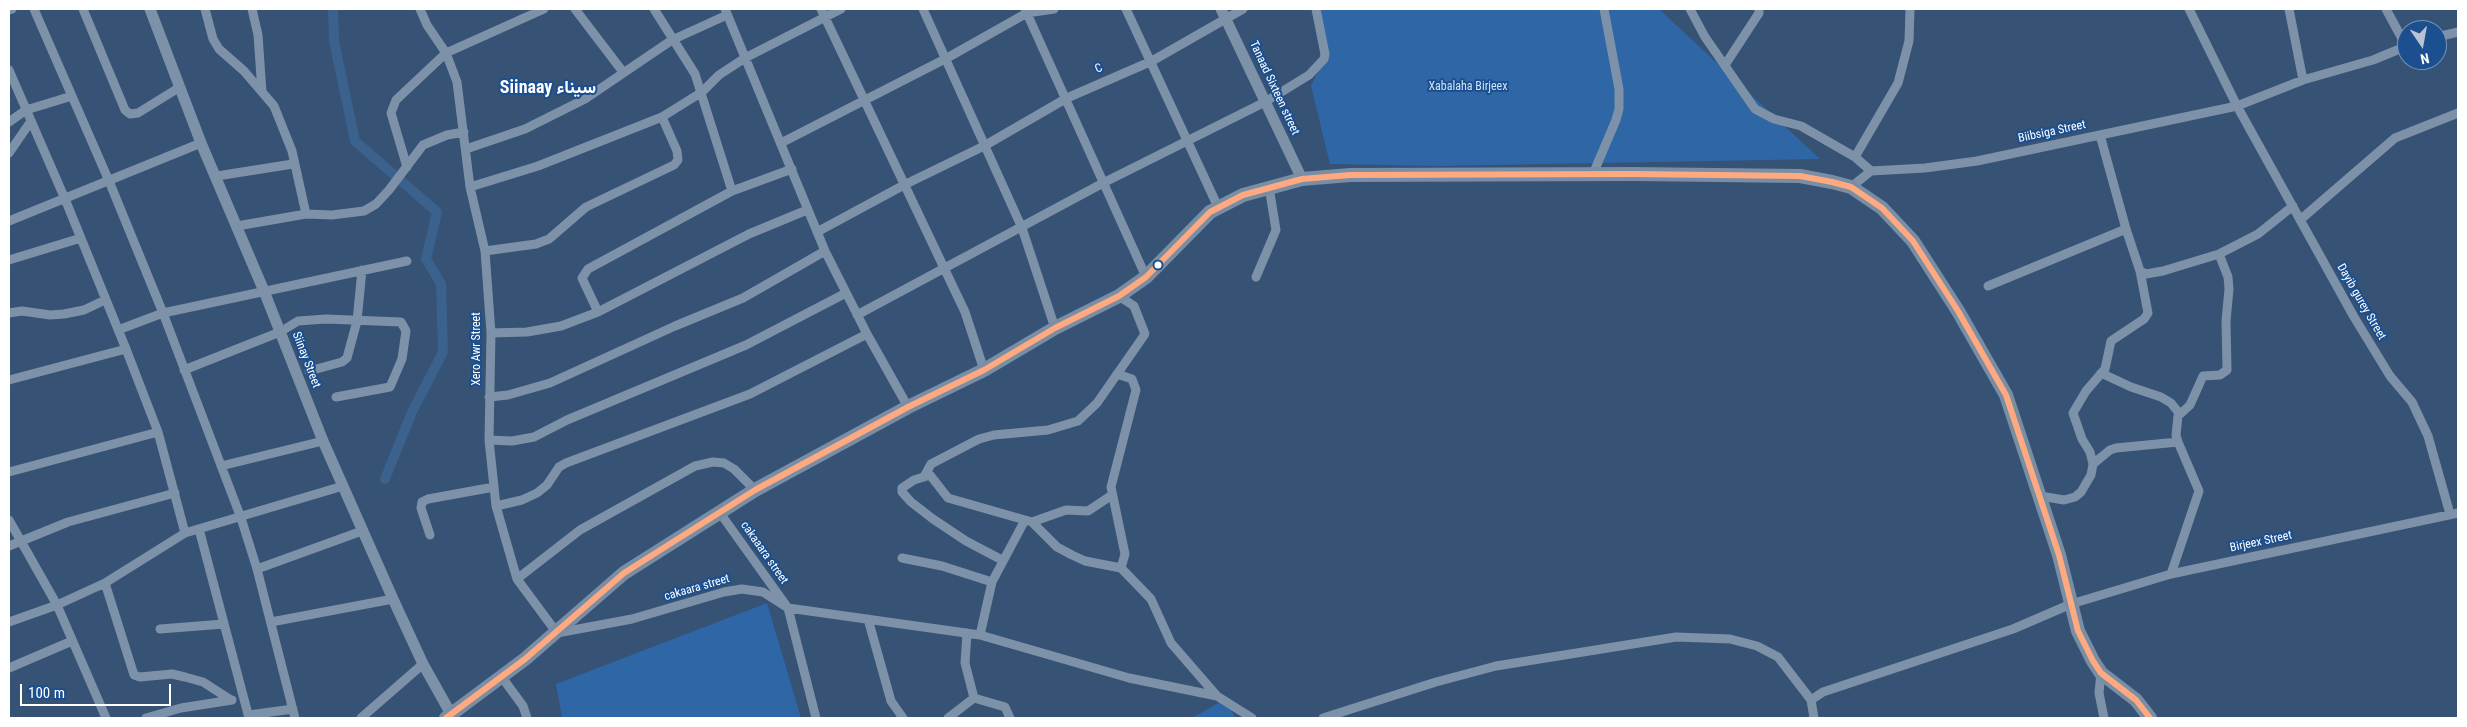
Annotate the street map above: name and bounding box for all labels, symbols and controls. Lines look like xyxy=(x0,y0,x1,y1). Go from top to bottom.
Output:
north arrow xyxy=(2397,20,2447,70)
street label: Tanaad Sixteen street xyxy=(1246,39,1302,137)
text: N xyxy=(2419,50,2431,67)
street label: C xyxy=(1093,61,1105,77)
district label: Siinaay سيناء xyxy=(500,77,596,99)
park label: Xabalaha Birjeex xyxy=(1429,80,1507,94)
street label: Biibsiga Street xyxy=(2017,118,2087,146)
unlabelled marker xyxy=(1153,260,1163,270)
street label: Dayib gurey Street xyxy=(2333,261,2389,343)
street label: Xero Awr Street xyxy=(470,312,484,386)
street label: Siinay Street xyxy=(289,330,323,390)
street label: cakaaara street xyxy=(737,519,791,587)
street label: Birjeex Street xyxy=(2229,528,2293,556)
street label: cakaara street xyxy=(663,572,731,604)
scale bar xyxy=(22,674,174,706)
text: 100 m xyxy=(28,684,65,702)

